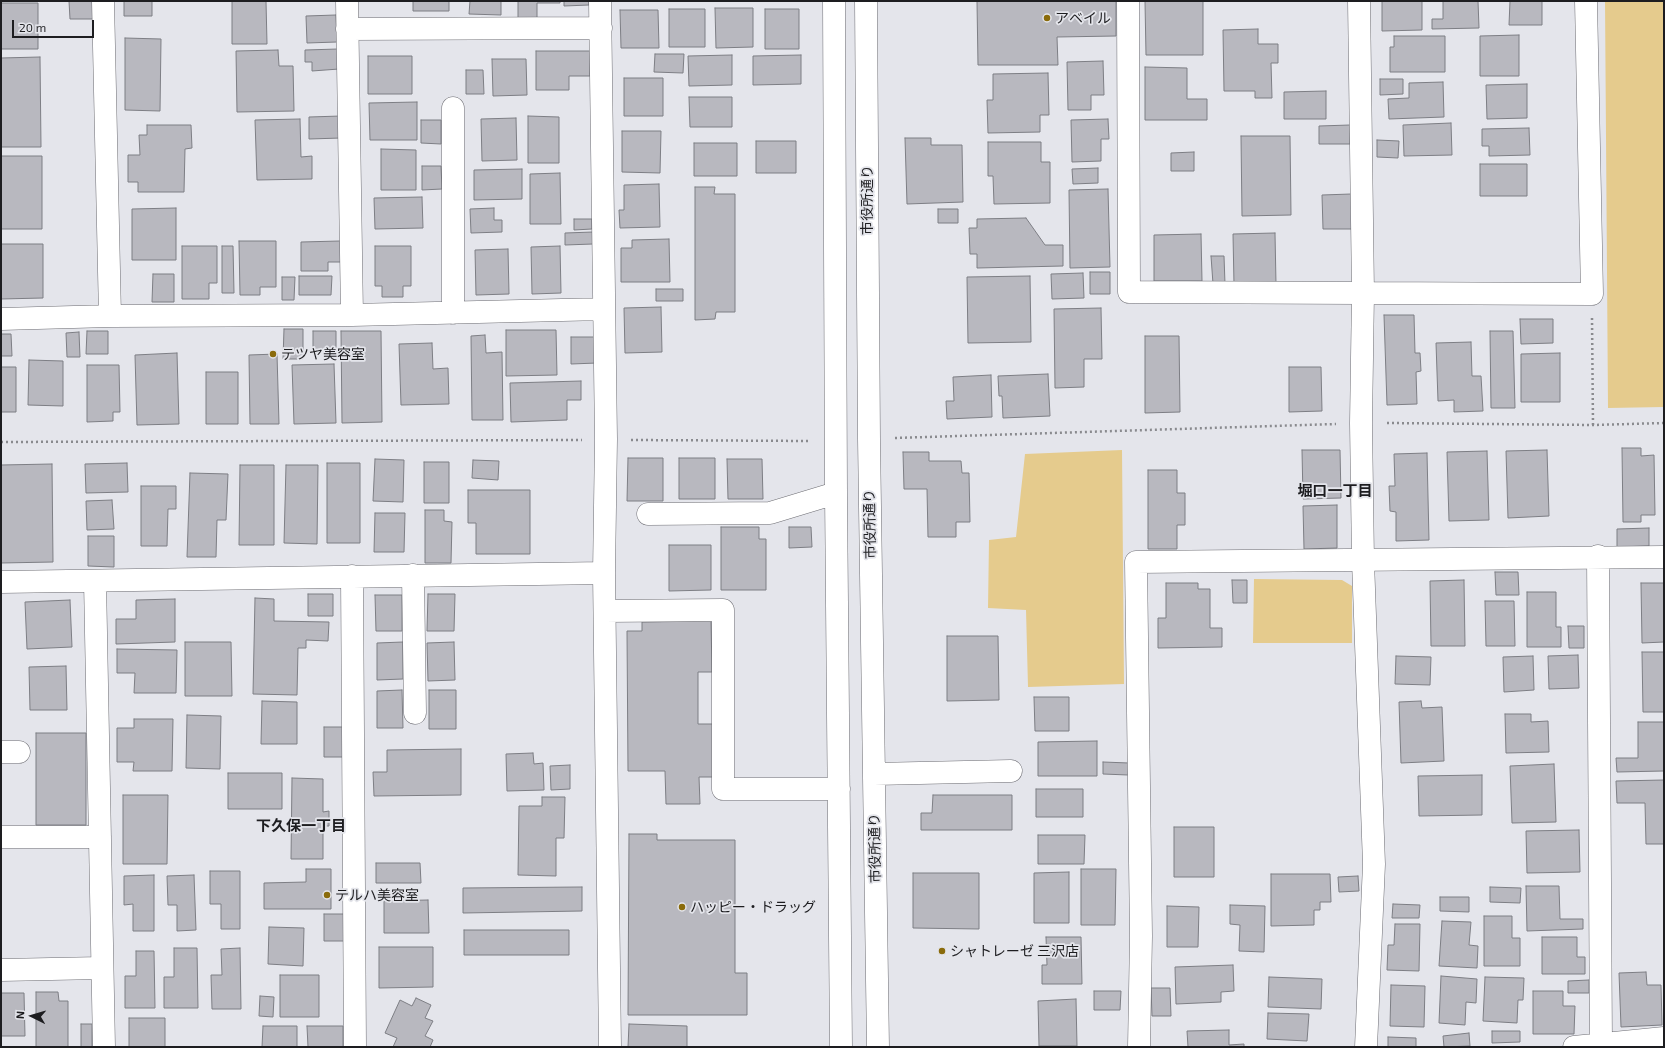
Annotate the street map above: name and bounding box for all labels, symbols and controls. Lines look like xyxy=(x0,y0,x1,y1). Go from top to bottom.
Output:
place label: アベイル xyxy=(1055,10,1111,26)
scale bar xyxy=(14,12,96,38)
marker: アベイル xyxy=(1042,13,1052,23)
text: 20 m xyxy=(19,20,46,34)
street label: 市役所通り xyxy=(859,165,875,235)
place label: テツヤ美容室 xyxy=(281,346,365,362)
marker: テツヤ美容室 xyxy=(268,349,278,359)
district label: 堀口一丁目 xyxy=(1298,482,1372,500)
street label: 市役所通り xyxy=(861,489,879,559)
street label: 市役所通り xyxy=(866,813,884,883)
district label: 下久保一丁目 xyxy=(256,817,346,835)
place label: テルハ美容室 xyxy=(335,887,419,903)
marker: テルハ美容室 xyxy=(322,890,332,900)
place label: ハッピー・ドラッグ xyxy=(690,899,816,915)
marker: ハッピー・ドラッグ xyxy=(677,902,687,912)
place label: シャトレーゼ 三沢店 xyxy=(950,943,1079,959)
marker: シャトレーゼ 三沢店 xyxy=(937,946,947,956)
north arrow xyxy=(12,996,52,1036)
text: N xyxy=(13,1010,26,1019)

